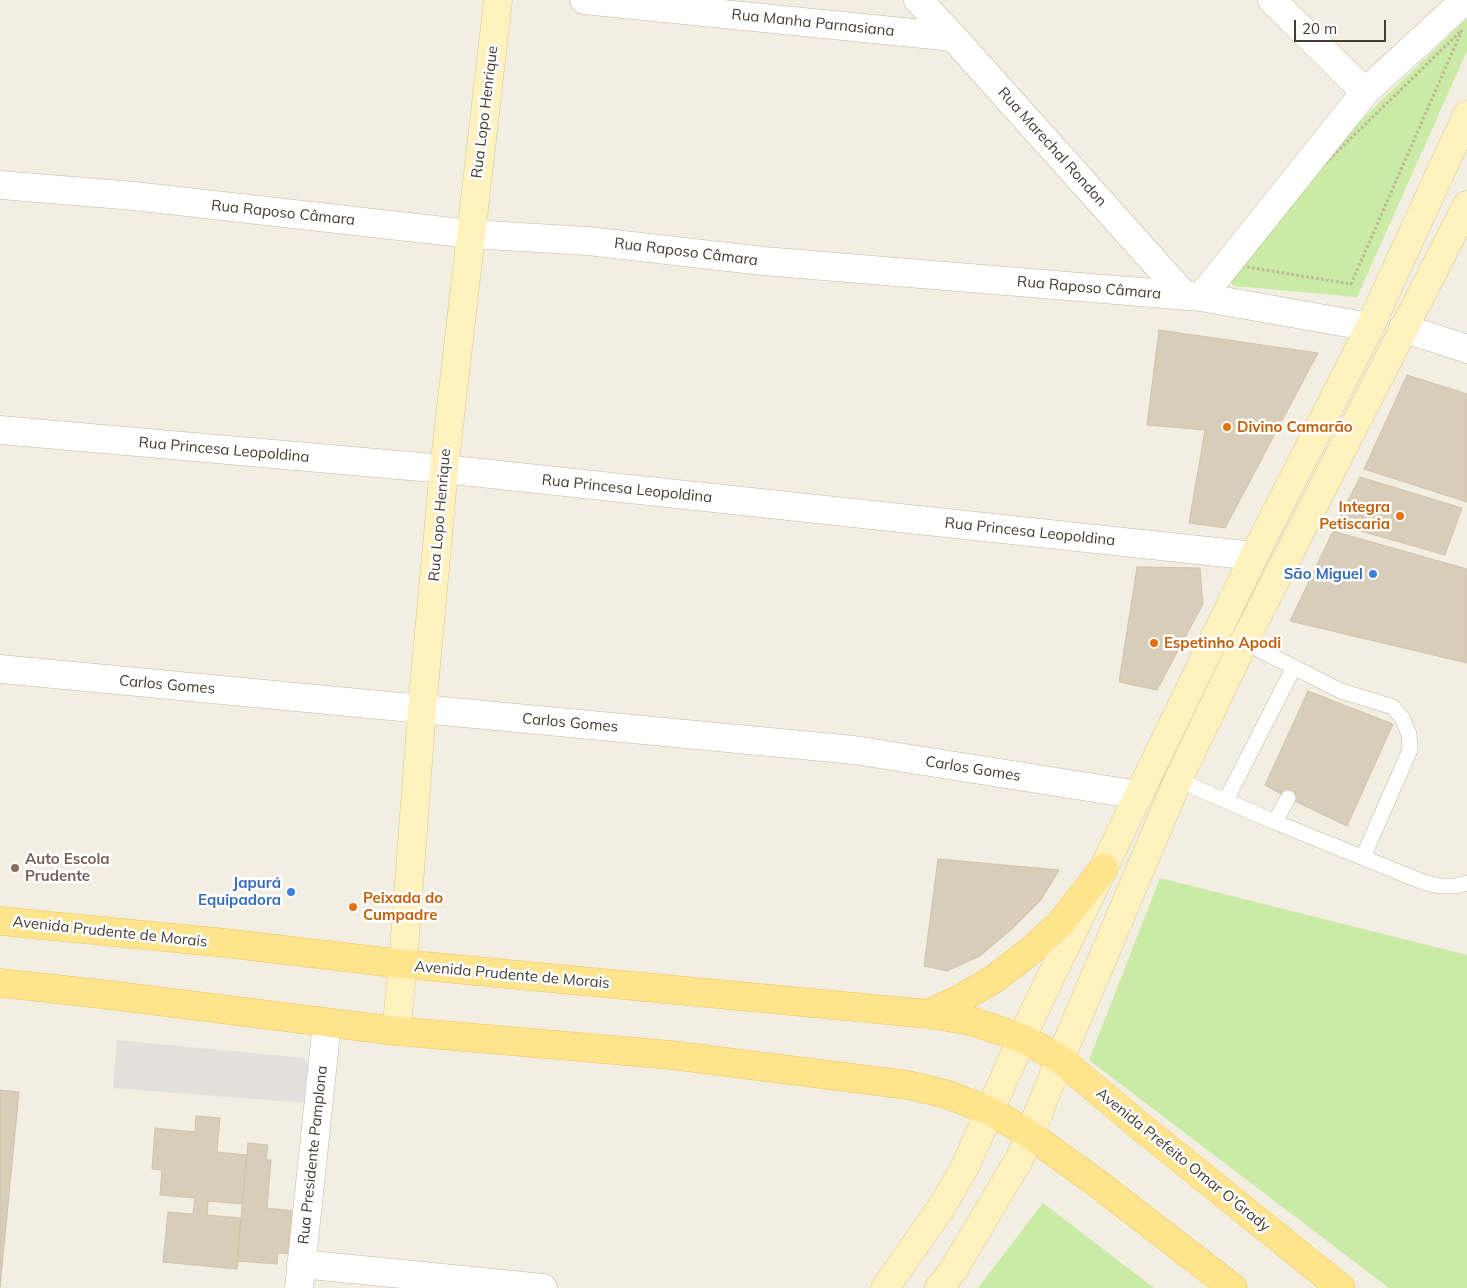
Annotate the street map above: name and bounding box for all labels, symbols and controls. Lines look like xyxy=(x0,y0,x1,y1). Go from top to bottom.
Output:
street label: Rua Manha Parnasiana xyxy=(731,5,895,41)
scale bar xyxy=(1297,10,1390,42)
text: 20 m xyxy=(1302,19,1337,38)
street label: Rua Lopo Henrique xyxy=(468,45,502,179)
street label: Rua Marechal Rondon xyxy=(994,84,1110,210)
street label: Rua Raposo Câmara xyxy=(210,196,356,230)
street label: Rua Raposo Câmara xyxy=(613,234,759,270)
street label: Rua Raposo Câmara xyxy=(1016,273,1162,303)
place label: Divino Camarão xyxy=(1237,418,1353,436)
marker: Divino Camarão xyxy=(1221,421,1233,433)
street label: Rua Princesa Leopoldina xyxy=(138,434,310,466)
street label: Rua Lopo Henrique xyxy=(425,448,455,582)
street label: Rua Princesa Leopoldina xyxy=(541,471,713,507)
place label: Integra Petiscaria xyxy=(1319,498,1390,533)
marker: Integra Petiscaria xyxy=(1394,510,1406,522)
street label: Rua Princesa Leopoldina xyxy=(944,514,1116,550)
place label: São Miguel xyxy=(1284,565,1363,583)
marker: São Miguel xyxy=(1367,568,1379,580)
place label: Espetinho Apodi xyxy=(1164,634,1281,652)
marker: Espetinho Apodi xyxy=(1148,637,1160,649)
street label: Carlos Gomes xyxy=(118,672,216,698)
street label: Carlos Gomes xyxy=(521,710,619,736)
street label: Carlos Gomes xyxy=(924,753,1022,785)
place label: Auto Escola Prudente xyxy=(25,850,110,885)
marker: Auto Escola Prudente xyxy=(9,862,21,874)
place label: Japurá Equipadora xyxy=(198,874,281,909)
marker: Japurá Equipadora xyxy=(285,886,297,898)
place label: Peixada do Cumpadre xyxy=(363,889,443,924)
marker: Peixada do Cumpadre xyxy=(347,901,359,913)
street label: Avenida Prudente de Morais xyxy=(12,913,208,951)
street label: Avenida Prudente de Morais xyxy=(414,958,610,992)
street label: Rua Presidente Pamplona xyxy=(295,1065,331,1245)
street label: Avenida Prefeito Omar O'Grady xyxy=(1092,1084,1274,1236)

